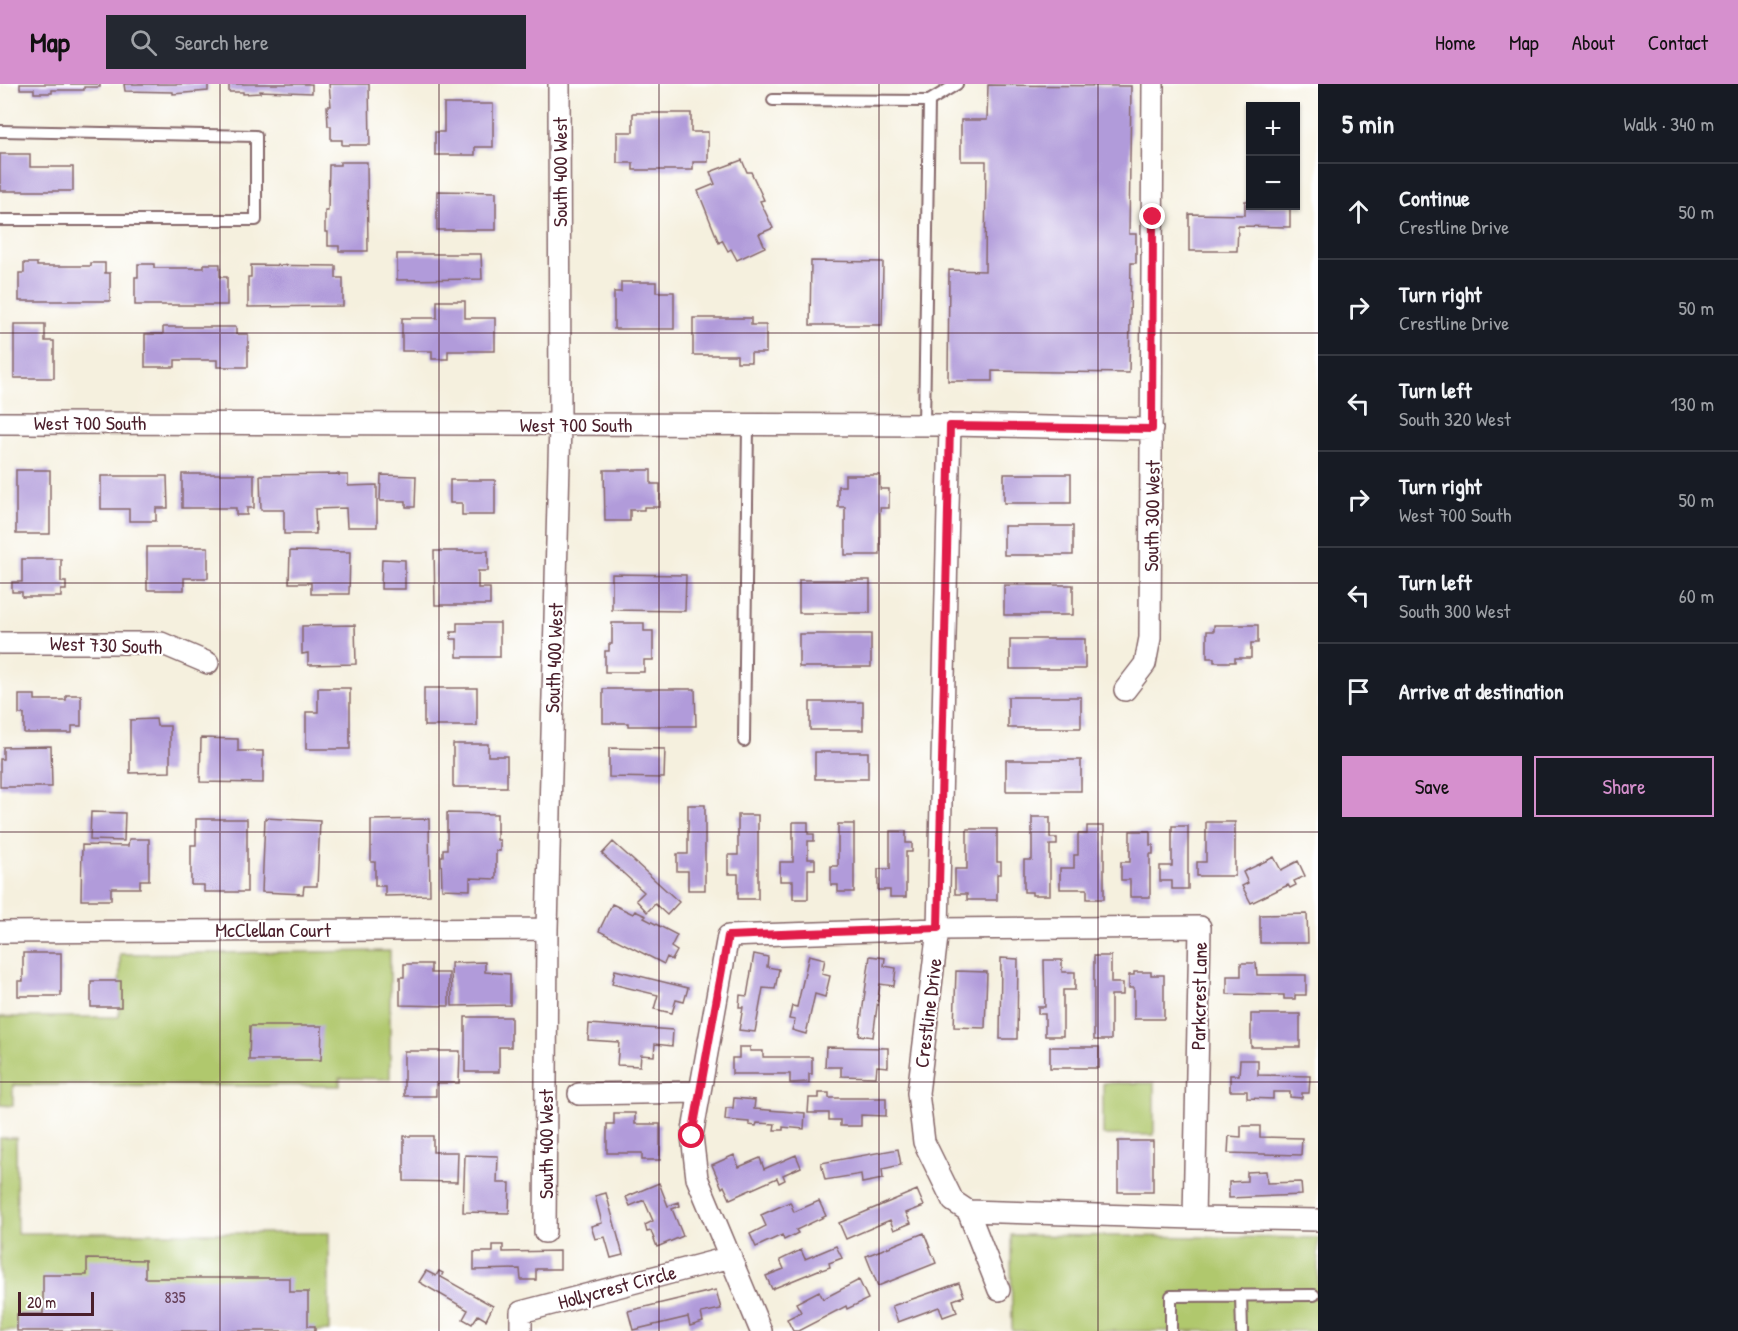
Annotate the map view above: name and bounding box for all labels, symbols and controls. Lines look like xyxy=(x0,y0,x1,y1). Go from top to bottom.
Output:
search box xyxy=(106,15,526,69)
text: Map xyxy=(30,23,70,61)
icon: search xyxy=(127,26,160,59)
text: Search here xyxy=(175,27,269,57)
text: Home xyxy=(1435,28,1476,57)
text: Map xyxy=(1509,28,1539,57)
text: About xyxy=(1572,28,1615,57)
text: Contact xyxy=(1648,28,1708,57)
map controls xyxy=(1246,102,1300,210)
button: + xyxy=(1246,102,1300,156)
text: 5 min xyxy=(1342,106,1394,141)
text: Walk · 340 m xyxy=(1623,110,1714,137)
street label: South 400 West xyxy=(546,116,573,227)
button: − xyxy=(1246,156,1300,210)
text: Continue xyxy=(1399,183,1470,213)
icon: ahead xyxy=(1342,195,1375,228)
text: 50 m xyxy=(1678,198,1714,225)
route end xyxy=(1139,203,1165,229)
text: Crestline Drive xyxy=(1399,213,1509,240)
text: Turn right xyxy=(1399,279,1482,309)
icon: right xyxy=(1342,291,1375,324)
text: 50 m xyxy=(1678,294,1714,321)
text: Crestline Drive xyxy=(1399,309,1509,336)
text: Turn left xyxy=(1399,375,1472,405)
icon: left xyxy=(1342,387,1375,420)
text: 130 m xyxy=(1671,390,1714,417)
text: South 320 West xyxy=(1399,405,1511,432)
street label: West 700 South xyxy=(34,409,146,436)
street label: West 700 South xyxy=(520,411,632,438)
street label: South 300 West xyxy=(1137,459,1166,572)
text: Turn right xyxy=(1399,471,1482,501)
icon: right xyxy=(1342,483,1375,516)
text: 50 m xyxy=(1678,486,1714,513)
text: West 700 South xyxy=(1399,501,1511,528)
text: Turn left xyxy=(1399,567,1472,597)
icon: left xyxy=(1342,579,1375,612)
text: 60 m xyxy=(1679,582,1714,609)
text: South 300 West xyxy=(1399,597,1510,624)
street label: South 400 West xyxy=(538,601,569,713)
street label: West 730 South xyxy=(49,629,163,660)
icon: arrive xyxy=(1342,675,1375,708)
text: Arrive at destination xyxy=(1399,676,1564,706)
button: Save xyxy=(1342,756,1522,817)
button: Share xyxy=(1534,756,1714,817)
street label: McClellan Court xyxy=(215,916,332,943)
street label: Parkcrest Lane xyxy=(1184,942,1213,1050)
street label: Crestline Drive xyxy=(907,957,948,1069)
street label: South 400 West xyxy=(532,1088,559,1199)
route start xyxy=(678,1122,704,1148)
street label: Hollycrest Circle xyxy=(555,1258,679,1315)
house number: 835 xyxy=(165,1286,186,1308)
scale bar xyxy=(18,1289,94,1316)
text: 20 m xyxy=(27,1291,56,1313)

